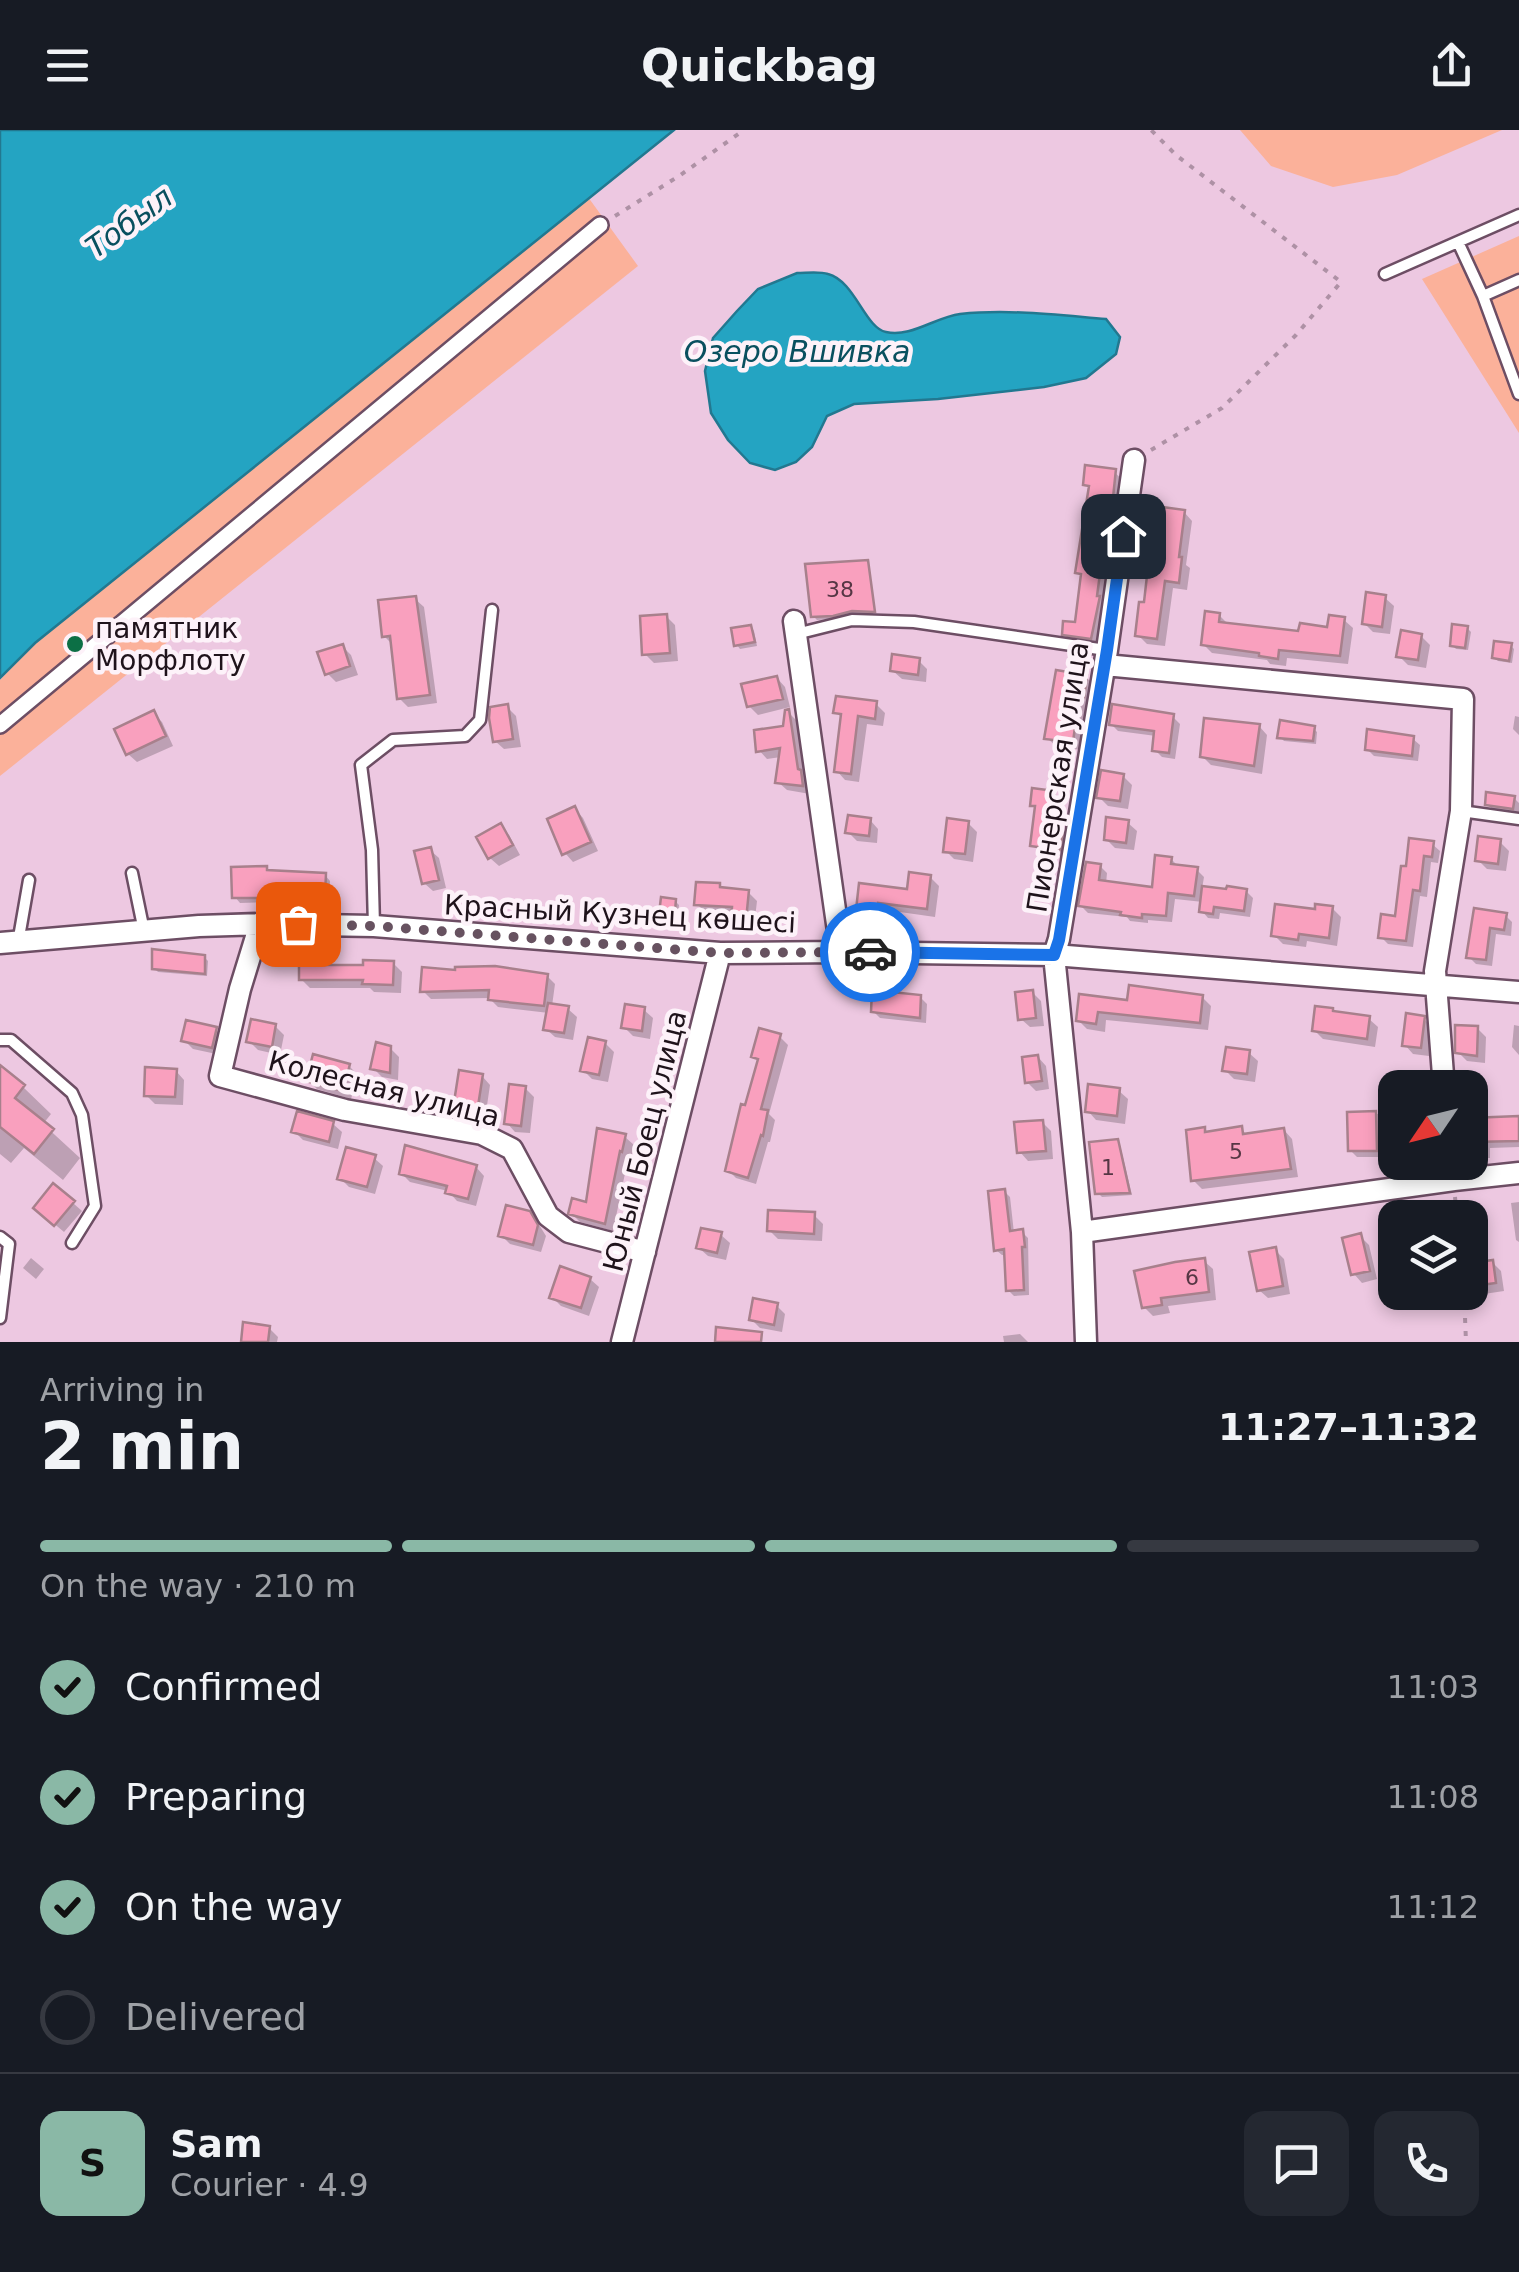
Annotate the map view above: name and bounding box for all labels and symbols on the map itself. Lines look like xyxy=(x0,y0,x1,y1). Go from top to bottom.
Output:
water label: Тобыл xyxy=(79,179,179,265)
water label: Озеро Вшивка xyxy=(684,334,910,369)
pin xyxy=(1081,494,1166,579)
house number: 38 xyxy=(826,577,854,602)
place label: памятник Морфлоту xyxy=(95,612,246,677)
marker: памятник Морфлоту xyxy=(64,633,86,655)
street label: Пионерская улица xyxy=(1020,639,1096,915)
pin xyxy=(256,882,341,967)
street label: Красный Кузнец көшесі xyxy=(443,888,797,940)
courier xyxy=(820,902,920,1002)
street label: Юный Боец улица xyxy=(597,1007,693,1275)
street label: Колесная улица xyxy=(265,1044,503,1134)
north arrow xyxy=(1378,1070,1488,1180)
house number: 5 xyxy=(1229,1139,1243,1164)
house number: 1 xyxy=(1101,1155,1115,1180)
house number: 6 xyxy=(1185,1265,1199,1290)

